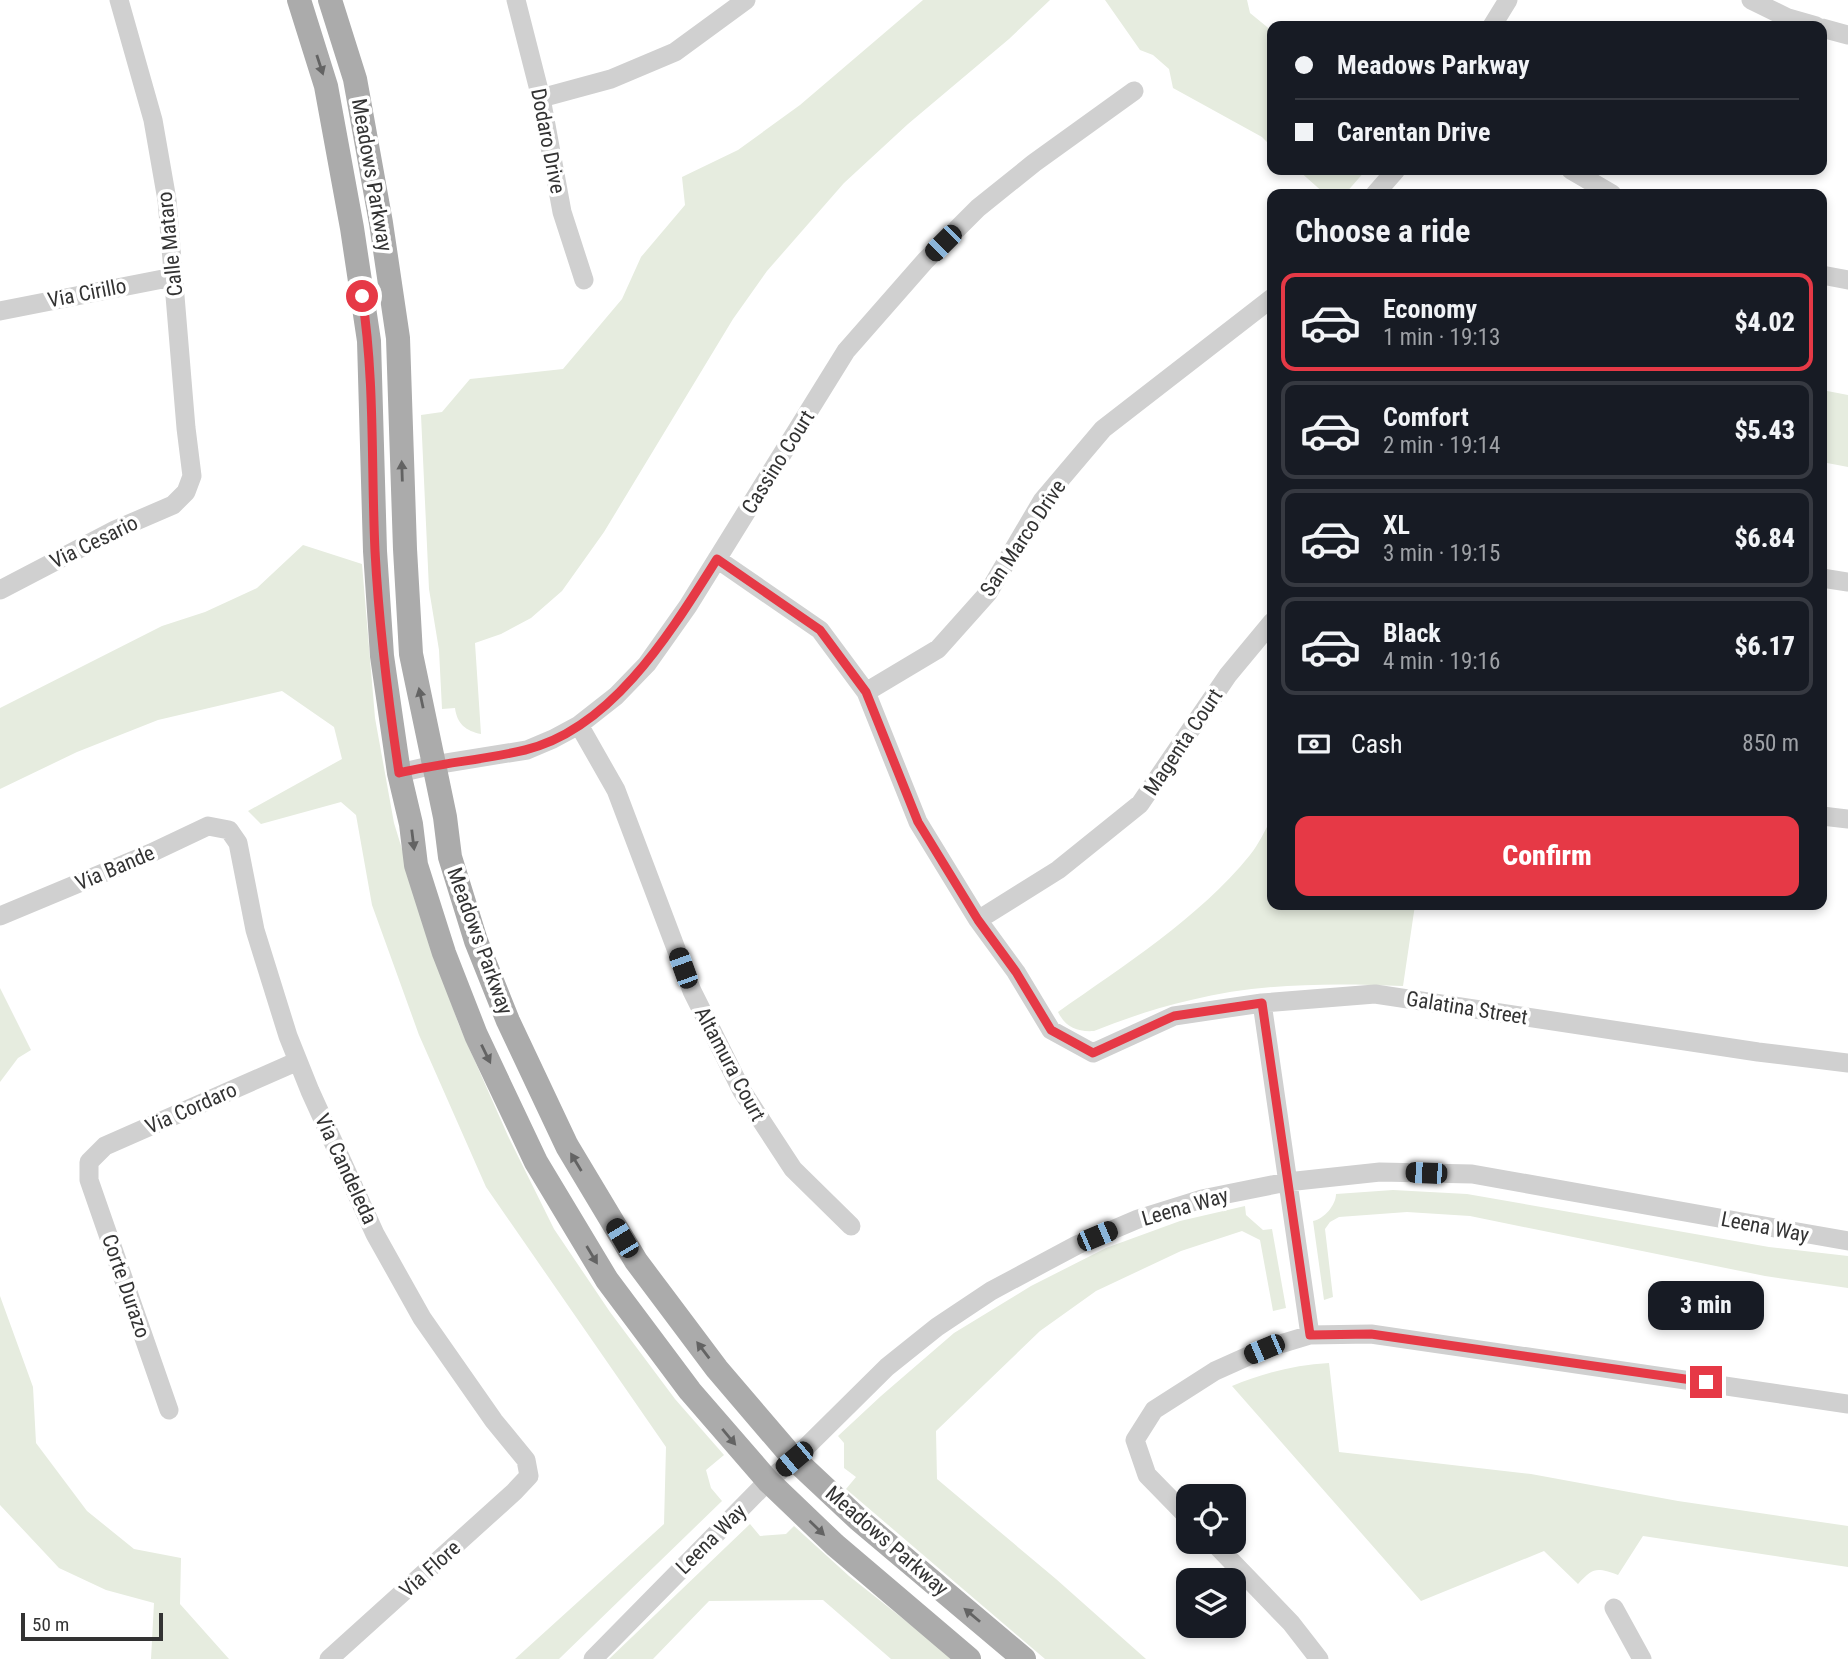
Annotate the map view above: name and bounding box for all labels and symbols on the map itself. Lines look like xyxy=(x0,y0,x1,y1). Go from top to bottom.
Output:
one-way arrow xyxy=(315,55,325,76)
street label: Dodaro Drive xyxy=(526,86,570,196)
street label: Meadows Parkway xyxy=(347,97,397,253)
street label: Calle Mataro xyxy=(153,190,187,298)
car xyxy=(921,221,966,265)
street label: Via Cirillo xyxy=(46,274,128,312)
route start xyxy=(346,280,378,312)
street label: Cassino Court xyxy=(737,406,819,518)
one-way arrow xyxy=(397,460,408,482)
street label: San Marco Drive xyxy=(975,475,1071,601)
street label: Via Cesario xyxy=(46,510,142,574)
street label: Magenta Court xyxy=(1139,684,1227,800)
one-way arrow xyxy=(415,687,426,709)
one-way arrow xyxy=(408,829,419,851)
street label: Via Bande xyxy=(72,841,158,895)
street label: Meadows Parkway xyxy=(442,864,518,1018)
car xyxy=(666,945,701,991)
street label: Galatina Street xyxy=(1405,987,1529,1029)
street label: Altamura Court xyxy=(690,1003,770,1125)
one-way arrow xyxy=(480,1044,492,1064)
street label: Via Cordaro xyxy=(142,1077,240,1139)
street label: Via Candeleda xyxy=(310,1110,382,1228)
one-way arrow xyxy=(570,1152,583,1171)
car xyxy=(1405,1162,1448,1184)
street label: Leena Way xyxy=(1139,1183,1231,1231)
street label: Leena Way xyxy=(1719,1207,1811,1247)
car xyxy=(603,1215,642,1261)
car xyxy=(1074,1218,1121,1254)
street label: Corte Durazo xyxy=(97,1231,155,1341)
one-way arrow xyxy=(586,1246,599,1265)
callout: 3 min xyxy=(1648,1280,1764,1330)
car xyxy=(1241,1331,1288,1367)
one-way arrow xyxy=(696,1341,710,1359)
route end xyxy=(1690,1366,1722,1398)
one-way arrow xyxy=(721,1428,736,1445)
car xyxy=(772,1437,817,1481)
street label: Meadows Parkway xyxy=(821,1481,953,1601)
street label: Leena Way xyxy=(671,1499,751,1579)
one-way arrow xyxy=(808,1520,825,1536)
street label: Via Flore xyxy=(395,1536,465,1602)
one-way arrow xyxy=(963,1607,981,1623)
scale bar xyxy=(21,1610,163,1642)

